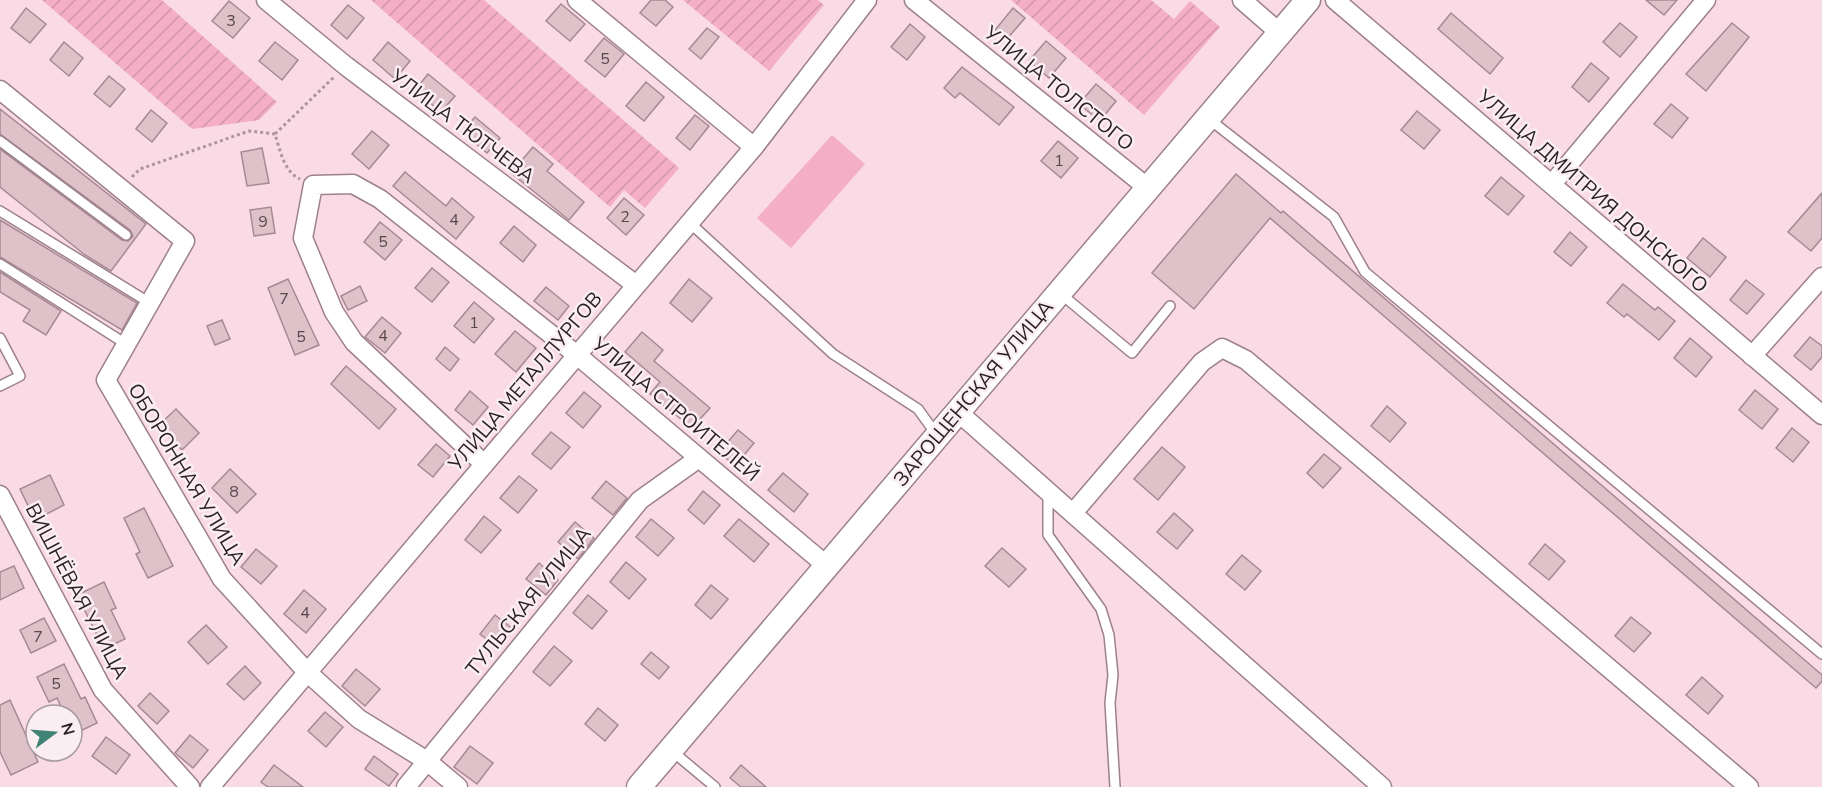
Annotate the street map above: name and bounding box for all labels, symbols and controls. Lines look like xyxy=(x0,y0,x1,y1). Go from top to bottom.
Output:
house number: 3 xyxy=(226,10,236,32)
street label: УЛИЦА ТОЛСТОГО xyxy=(977,19,1139,157)
house number: 5 xyxy=(600,48,610,70)
street label: УЛИЦА ТЮТЧЕВА xyxy=(384,62,541,190)
street label: УЛИЦА ДМИТРИЯ ДОНСКОГО xyxy=(1471,83,1714,299)
house number: 1 xyxy=(1054,150,1064,172)
house number: 2 xyxy=(620,206,630,228)
house number: 4 xyxy=(449,209,459,231)
house number: 9 xyxy=(258,211,268,233)
house number: 5 xyxy=(378,231,388,253)
street label: УЛИЦА МЕТАЛЛУРГОВ xyxy=(442,286,608,477)
house number: 7 xyxy=(279,288,289,310)
street label: ЗАРОЩЕНСКАЯ УЛИЦА xyxy=(887,294,1060,492)
house number: 1 xyxy=(469,312,479,334)
house number: 4 xyxy=(378,325,388,347)
house number: 5 xyxy=(296,326,306,348)
street label: УЛИЦА СТРОИТЕЛЕЙ xyxy=(585,331,765,488)
street label: ОБОРОННАЯ УЛИЦА xyxy=(121,378,252,571)
house number: 8 xyxy=(229,481,239,503)
street label: ВИШНЁВАЯ УЛИЦА xyxy=(19,499,135,684)
street label: ТУЛЬСКАЯ УЛИЦА xyxy=(460,521,597,682)
house number: 4 xyxy=(300,602,310,624)
house number: 7 xyxy=(33,626,43,648)
house number: 5 xyxy=(51,673,61,695)
north arrow xyxy=(24,703,84,763)
text: N xyxy=(55,720,80,738)

